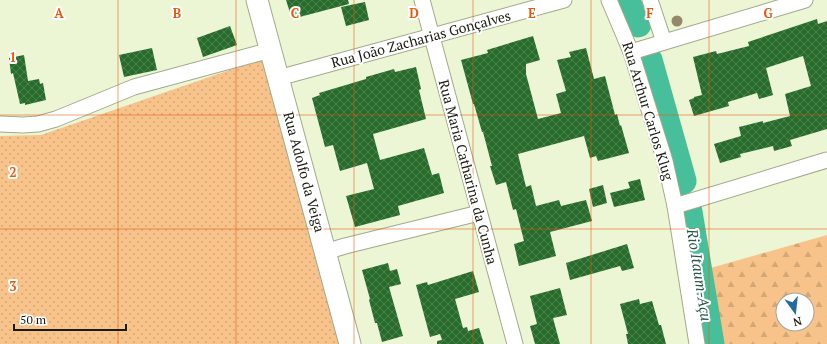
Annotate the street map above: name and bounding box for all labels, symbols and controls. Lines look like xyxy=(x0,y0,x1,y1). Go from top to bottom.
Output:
text: A xyxy=(54,4,64,22)
text: B xyxy=(173,4,181,22)
text: C xyxy=(291,4,299,22)
text: D xyxy=(409,4,419,22)
text: E xyxy=(528,4,536,22)
text: F xyxy=(646,4,654,22)
text: G xyxy=(763,4,773,22)
street label: Rua João Zacharias Gonçalves xyxy=(329,5,513,72)
street label: Rua Arthur Carlos Klug xyxy=(618,39,679,183)
text: 1 xyxy=(9,48,17,66)
street label: Rua Maria Catharina da Cunha xyxy=(435,77,502,266)
street label: Rua Adolfo da Veiga xyxy=(279,110,330,234)
text: 2 xyxy=(9,163,17,181)
water label: Rio Itaum-Açu xyxy=(683,226,717,322)
text: 3 xyxy=(9,277,17,295)
north arrow xyxy=(775,292,815,332)
scale bar xyxy=(14,306,126,332)
text: 50 m xyxy=(20,312,47,327)
text: N xyxy=(791,314,803,330)

